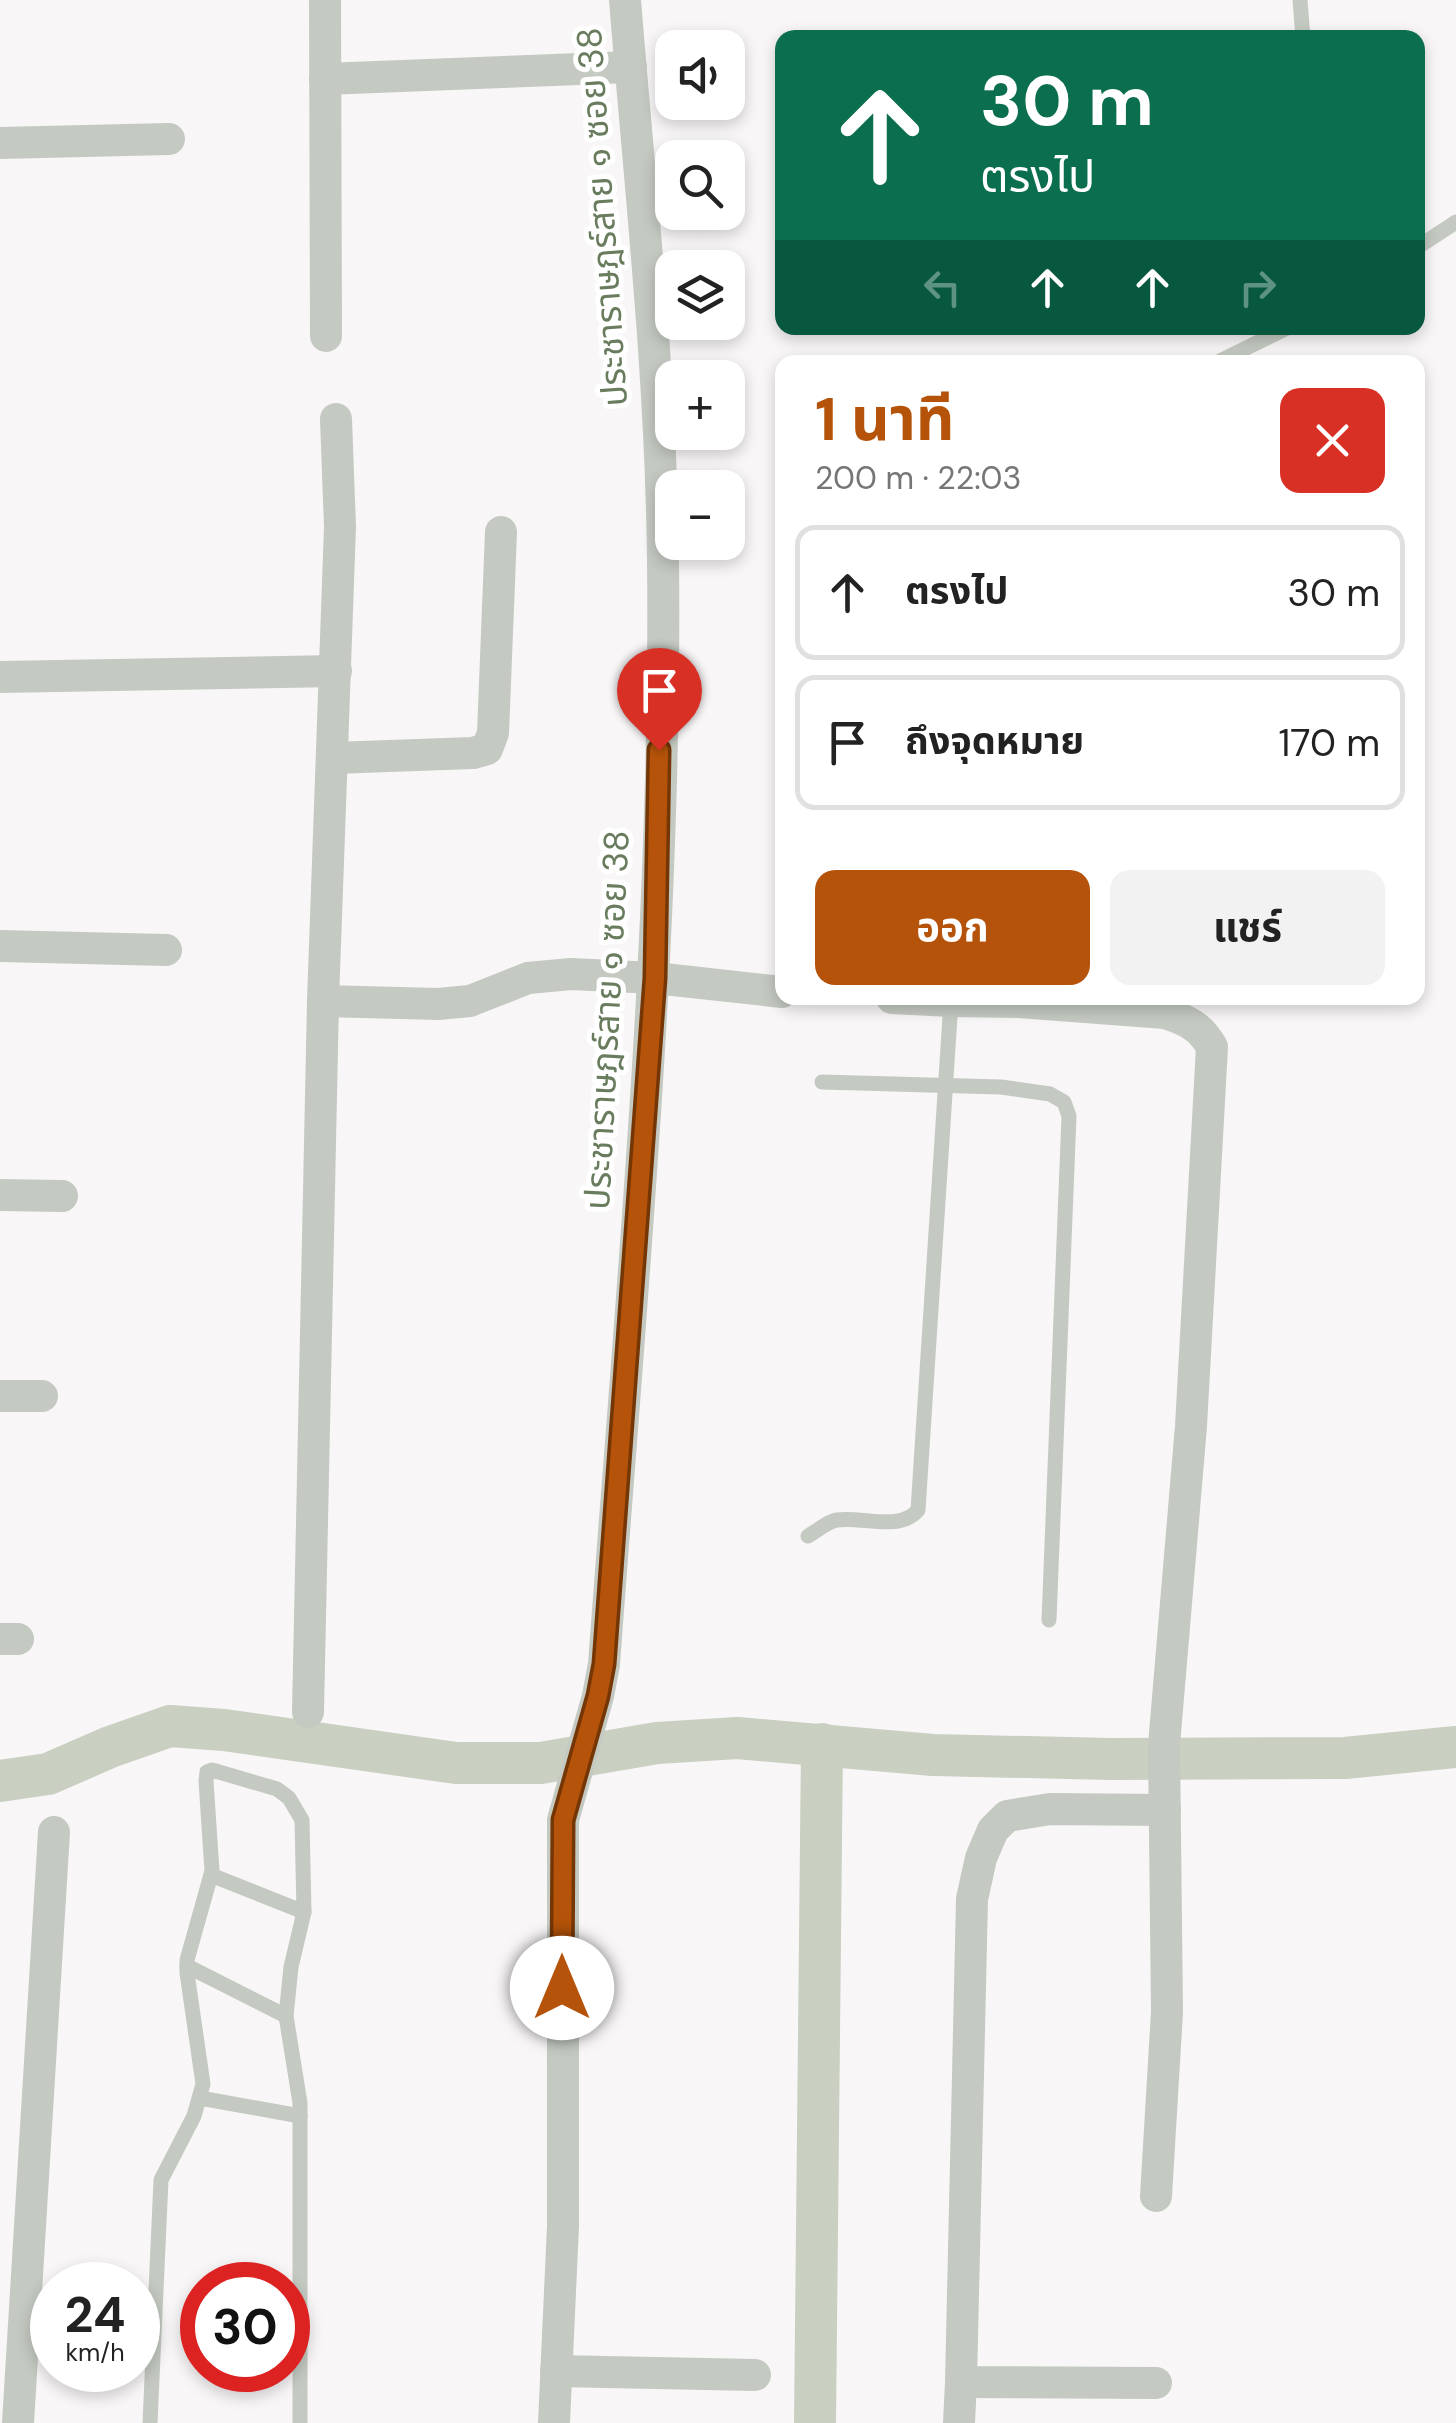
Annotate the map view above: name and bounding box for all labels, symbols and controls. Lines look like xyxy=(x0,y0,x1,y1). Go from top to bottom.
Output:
street label: ประชาราษฎร์สาย ๑ ซอย 38 xyxy=(566,26,638,408)
map controls xyxy=(655,30,745,560)
button: sound xyxy=(655,30,745,120)
text: 30 m xyxy=(980,56,1154,147)
icon: ahead xyxy=(815,70,945,200)
button: search xyxy=(655,140,745,230)
text: ตรงไป xyxy=(980,147,1095,206)
button: layers xyxy=(655,250,745,340)
icon: left xyxy=(915,260,970,315)
icon: ahead xyxy=(1020,260,1075,315)
icon: ahead xyxy=(1125,260,1180,315)
icon: right xyxy=(1230,260,1285,315)
button: + xyxy=(655,360,745,450)
text: 1 นาที xyxy=(815,380,954,459)
button: close xyxy=(1280,388,1385,493)
text: 200 m · 22:03 xyxy=(815,457,1021,499)
button: − xyxy=(655,470,745,560)
icon: ahead xyxy=(820,565,875,620)
text: ตรงไป xyxy=(905,566,1008,616)
text: 30 m xyxy=(1288,568,1380,618)
pin xyxy=(617,648,702,751)
icon: arrive xyxy=(632,663,687,718)
icon: arrive xyxy=(820,715,875,770)
text: ถึงจุดหมาย xyxy=(905,716,1084,766)
text: 170 m xyxy=(1278,718,1380,768)
street label: ประชาราษฎร์สาย ๑ ซอย 38 xyxy=(574,829,640,1211)
button: ออก xyxy=(815,870,1090,985)
button: แชร์ xyxy=(1110,870,1385,985)
position arrow xyxy=(510,1936,614,2040)
speed limit sign: 30 xyxy=(180,2262,310,2392)
text: 24 xyxy=(65,2282,126,2348)
text: km/h xyxy=(65,2336,125,2369)

